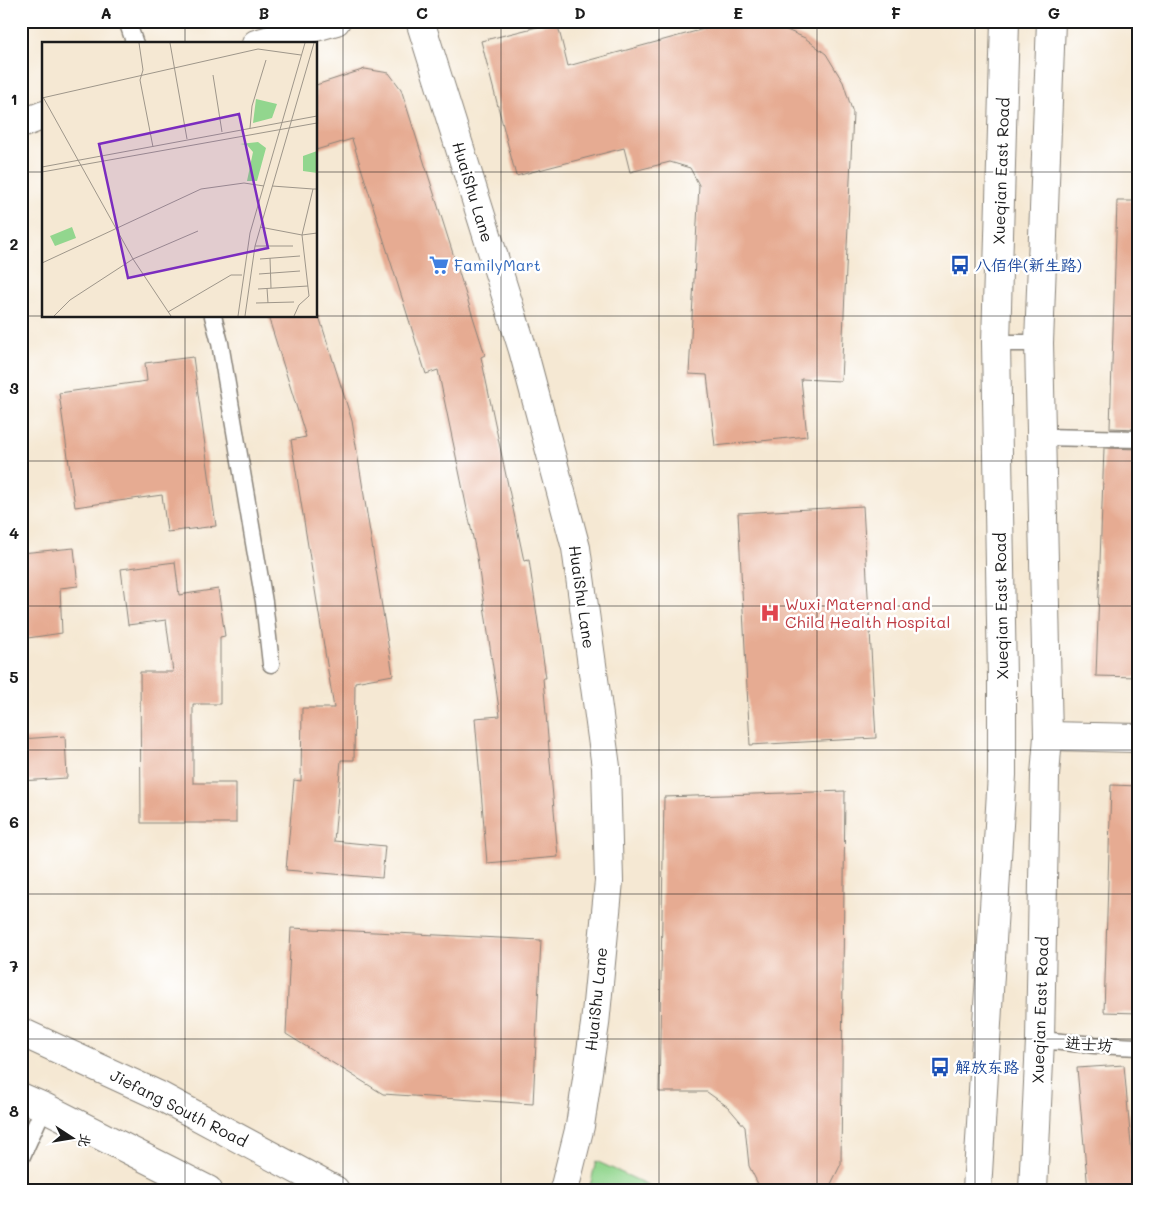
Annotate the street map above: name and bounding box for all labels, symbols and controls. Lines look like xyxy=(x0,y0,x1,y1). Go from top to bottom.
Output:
text: A xyxy=(100,2,112,23)
text: B xyxy=(259,2,269,23)
text: C xyxy=(416,2,428,23)
text: D xyxy=(574,2,586,23)
text: E xyxy=(733,2,743,23)
text: F xyxy=(891,2,901,23)
text: G xyxy=(1048,2,1060,23)
inset map xyxy=(42,42,318,318)
text: 1 xyxy=(10,88,18,109)
street label: Xueqian East Road xyxy=(987,97,1014,245)
street label: HuaiShu Lane xyxy=(448,139,499,245)
text: 2 xyxy=(10,233,19,254)
supermarket icon: FamilyMart xyxy=(428,254,450,276)
place label: FamilyMart xyxy=(454,254,541,275)
bus stop icon: 八佰伴(新生路) xyxy=(949,254,971,276)
place label: 八佰伴(新生路) xyxy=(975,254,1082,275)
text: 3 xyxy=(9,377,19,398)
text: 4 xyxy=(9,522,19,543)
street label: Xueqian East Road xyxy=(989,532,1012,680)
street label: HuaiShu Lane xyxy=(565,544,600,650)
place label: Wuxi Maternal and Child Health Hospital xyxy=(785,593,951,632)
hospital icon: Wuxi Maternal and Child Health Hospital xyxy=(759,602,781,624)
text: 5 xyxy=(9,666,19,687)
text: 6 xyxy=(9,811,19,832)
street label: Xueqian East Road xyxy=(1026,936,1053,1084)
street label: HuaiShu Lane xyxy=(580,946,611,1052)
text: 7 xyxy=(10,955,19,976)
street label: 进士坊 xyxy=(1064,1031,1114,1056)
bus stop icon: 解放东路 xyxy=(929,1056,951,1078)
place label: 解放东路 xyxy=(955,1056,1019,1077)
street label: Jiefang South Road xyxy=(107,1064,251,1151)
text: 8 xyxy=(9,1100,19,1121)
north arrow xyxy=(48,1114,98,1164)
text: 北 xyxy=(74,1132,96,1150)

